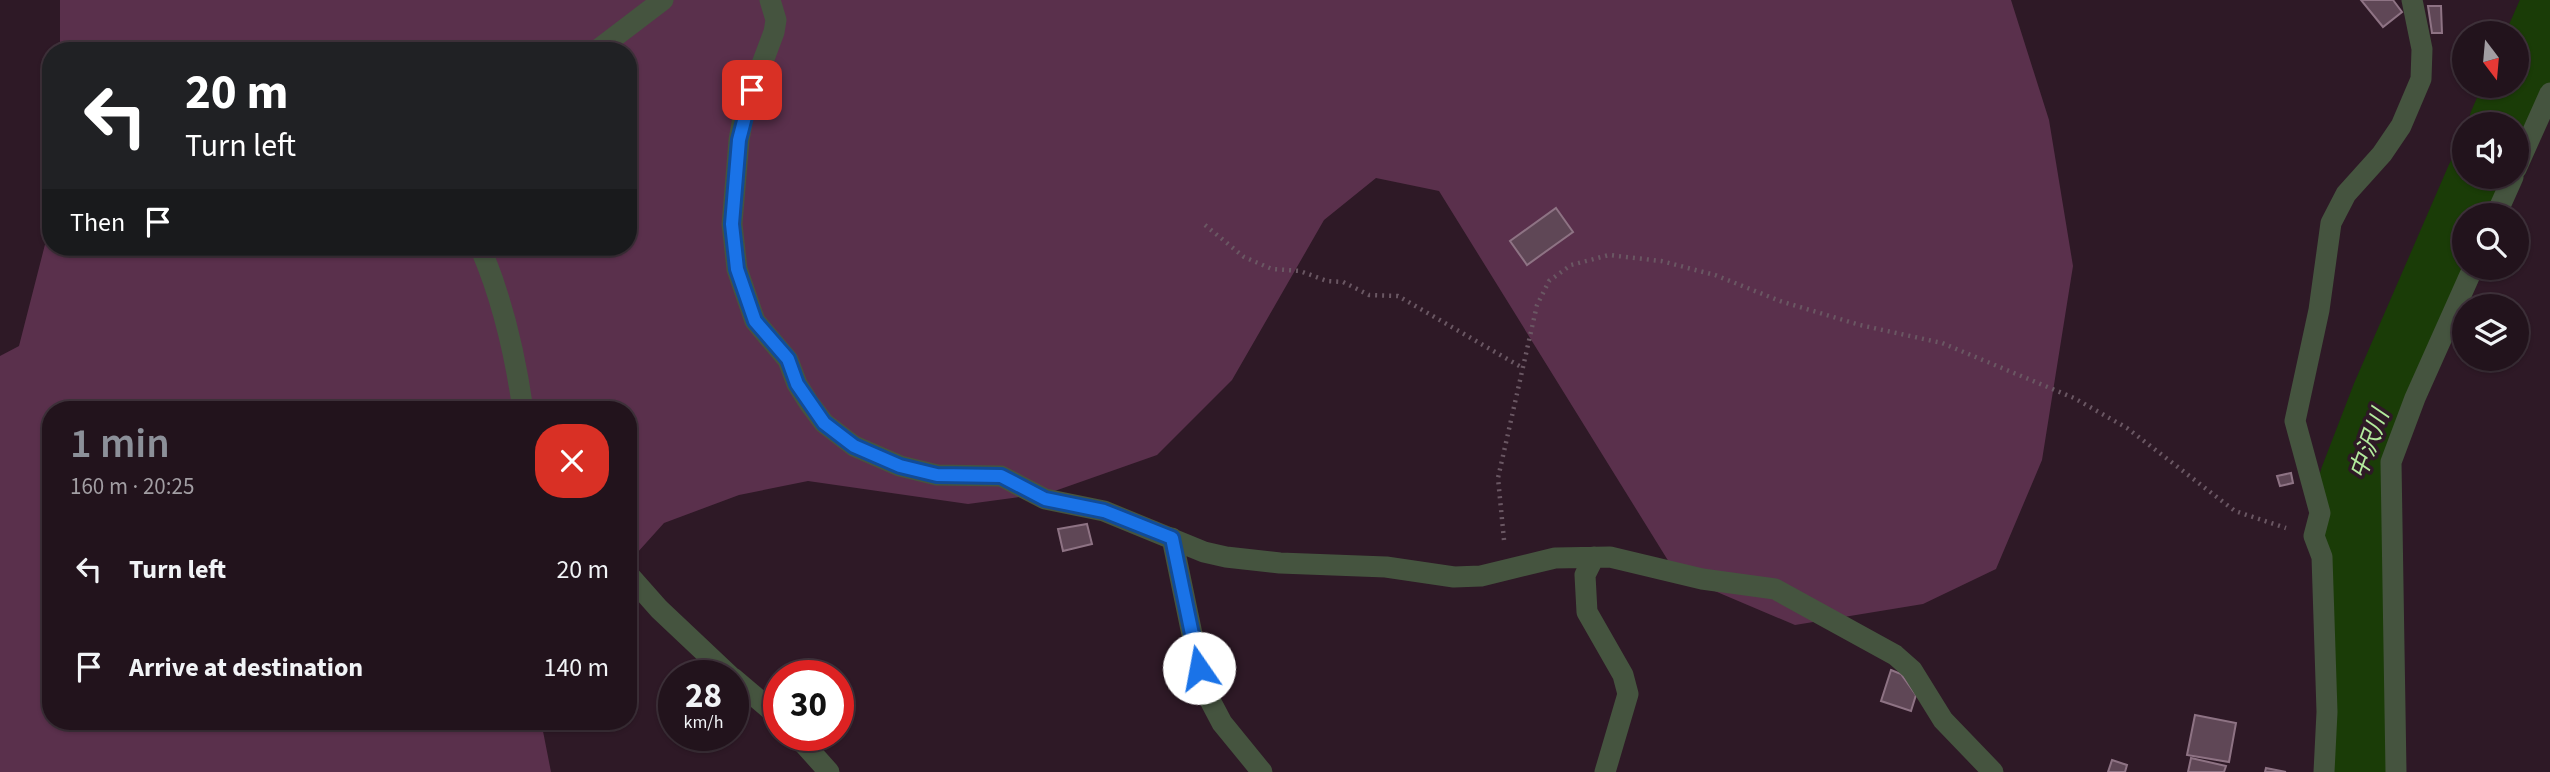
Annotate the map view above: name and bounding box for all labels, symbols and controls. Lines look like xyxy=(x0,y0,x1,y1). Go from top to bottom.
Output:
north arrow xyxy=(2452,21,2529,98)
map controls xyxy=(2452,21,2529,371)
text: 20 m xyxy=(185,58,289,128)
pin xyxy=(722,60,782,120)
icon: left xyxy=(70,70,161,161)
icon: arrive xyxy=(733,71,771,109)
button: sound xyxy=(2452,112,2529,189)
text: Turn left xyxy=(185,123,296,169)
icon: arrive xyxy=(139,203,177,241)
button: search xyxy=(2452,203,2529,280)
text: Then xyxy=(70,204,125,241)
button: layers xyxy=(2452,294,2529,371)
water label: 中沢川 xyxy=(2341,402,2399,484)
text: 1 min xyxy=(70,414,170,474)
button: close xyxy=(535,424,609,498)
text: 160 m · 20:25 xyxy=(70,470,194,503)
icon: left xyxy=(70,550,108,588)
text: Turn left xyxy=(129,551,226,588)
text: 20 m xyxy=(556,551,609,588)
position arrow xyxy=(1162,631,1236,705)
icon: arrive xyxy=(70,648,108,686)
text: Arrive at destination xyxy=(129,649,363,686)
text: 140 m xyxy=(543,649,609,686)
speed limit sign: 30 xyxy=(763,660,854,751)
text: 28 xyxy=(685,671,722,721)
text: km/h xyxy=(684,710,723,735)

